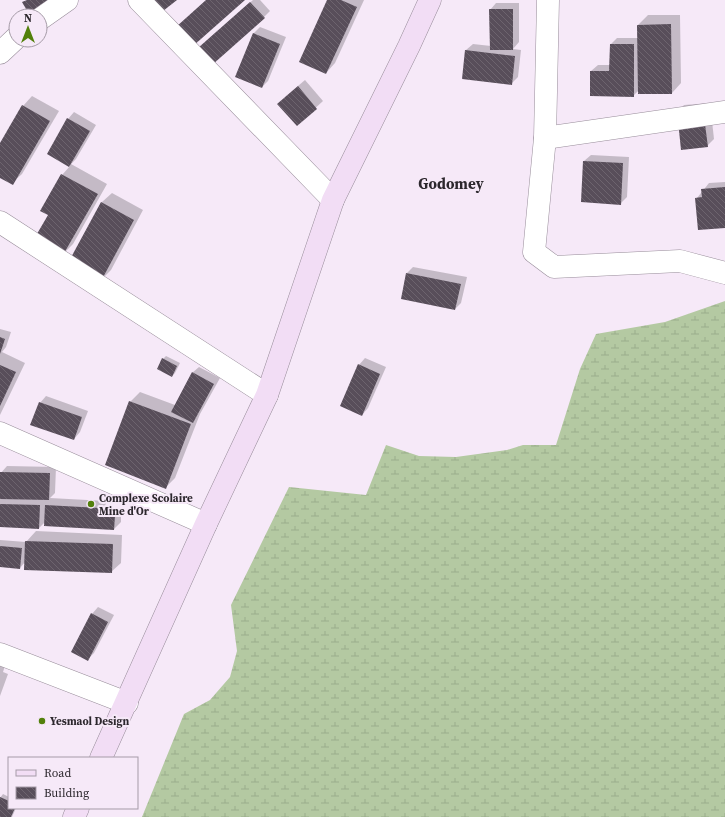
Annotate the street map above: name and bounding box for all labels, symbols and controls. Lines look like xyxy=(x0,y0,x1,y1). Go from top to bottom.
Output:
north arrow xyxy=(8,8,48,48)
text: N xyxy=(24,11,32,26)
district label: Godomey xyxy=(418,173,484,194)
place label: Complexe Scolaire Mine d'Or xyxy=(99,491,193,519)
marker: Complexe Scolaire Mine d'Or xyxy=(86,499,96,509)
place label: Yesmaol Design xyxy=(50,714,129,729)
marker: Yesmaol Design xyxy=(37,716,47,726)
legend xyxy=(8,757,138,809)
text: Road xyxy=(44,765,71,781)
text: Building xyxy=(44,785,89,801)

